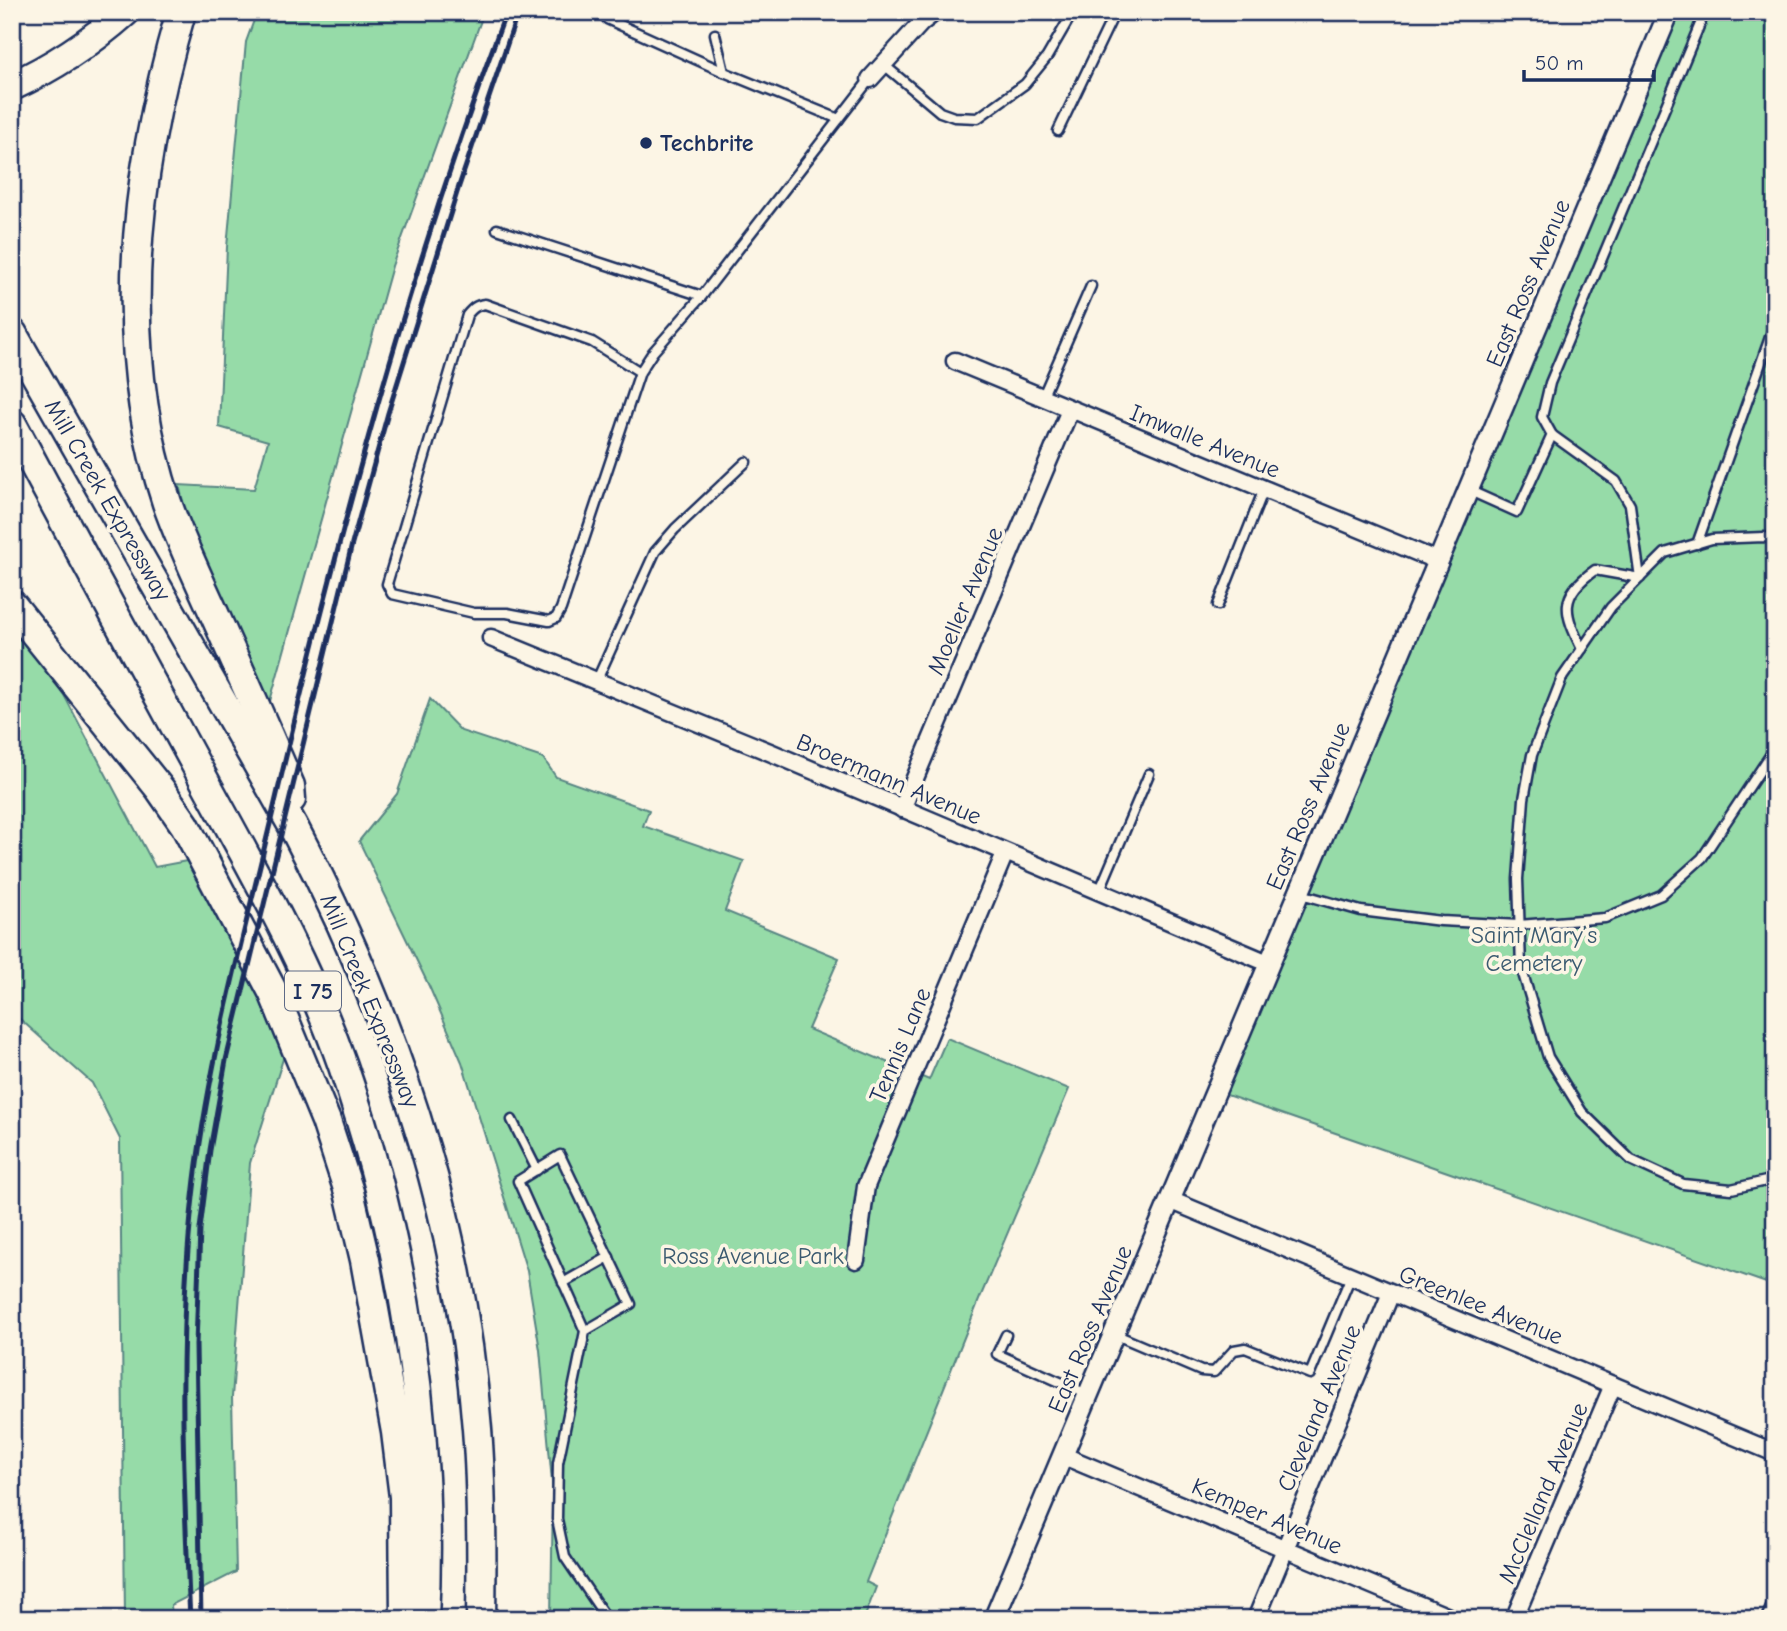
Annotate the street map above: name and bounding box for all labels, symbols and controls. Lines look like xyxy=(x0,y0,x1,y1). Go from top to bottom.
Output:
scale bar xyxy=(1524,38,1654,82)
text: 50 m xyxy=(1535,51,1584,75)
place label: Techbrite xyxy=(660,129,754,157)
marker: Techbrite xyxy=(638,135,654,151)
street label: East Ross Avenue xyxy=(1480,195,1576,371)
street label: Mill Creek Expressway xyxy=(39,394,177,606)
street label: Imwalle Avenue xyxy=(1126,398,1284,484)
street label: Moeller Avenue xyxy=(921,523,1009,679)
street label: East Ross Avenue xyxy=(1260,718,1356,894)
street label: Broermann Avenue xyxy=(792,727,986,831)
street label: Mill Creek Expressway xyxy=(314,890,426,1112)
park label: Saint Mary’s Cemetery xyxy=(1471,921,1597,977)
road number: I 75 xyxy=(285,972,341,1010)
street label: Tennis Lane xyxy=(863,983,937,1107)
street label: East Ross Avenue xyxy=(1042,1241,1138,1417)
park label: Ross Avenue Park xyxy=(662,1242,844,1270)
street label: Greenlee Avenue xyxy=(1395,1259,1567,1351)
street label: Cleveland Avenue xyxy=(1271,1320,1367,1496)
street label: McClelland Avenue xyxy=(1492,1398,1594,1588)
street label: Kemper Avenue xyxy=(1188,1472,1346,1560)

